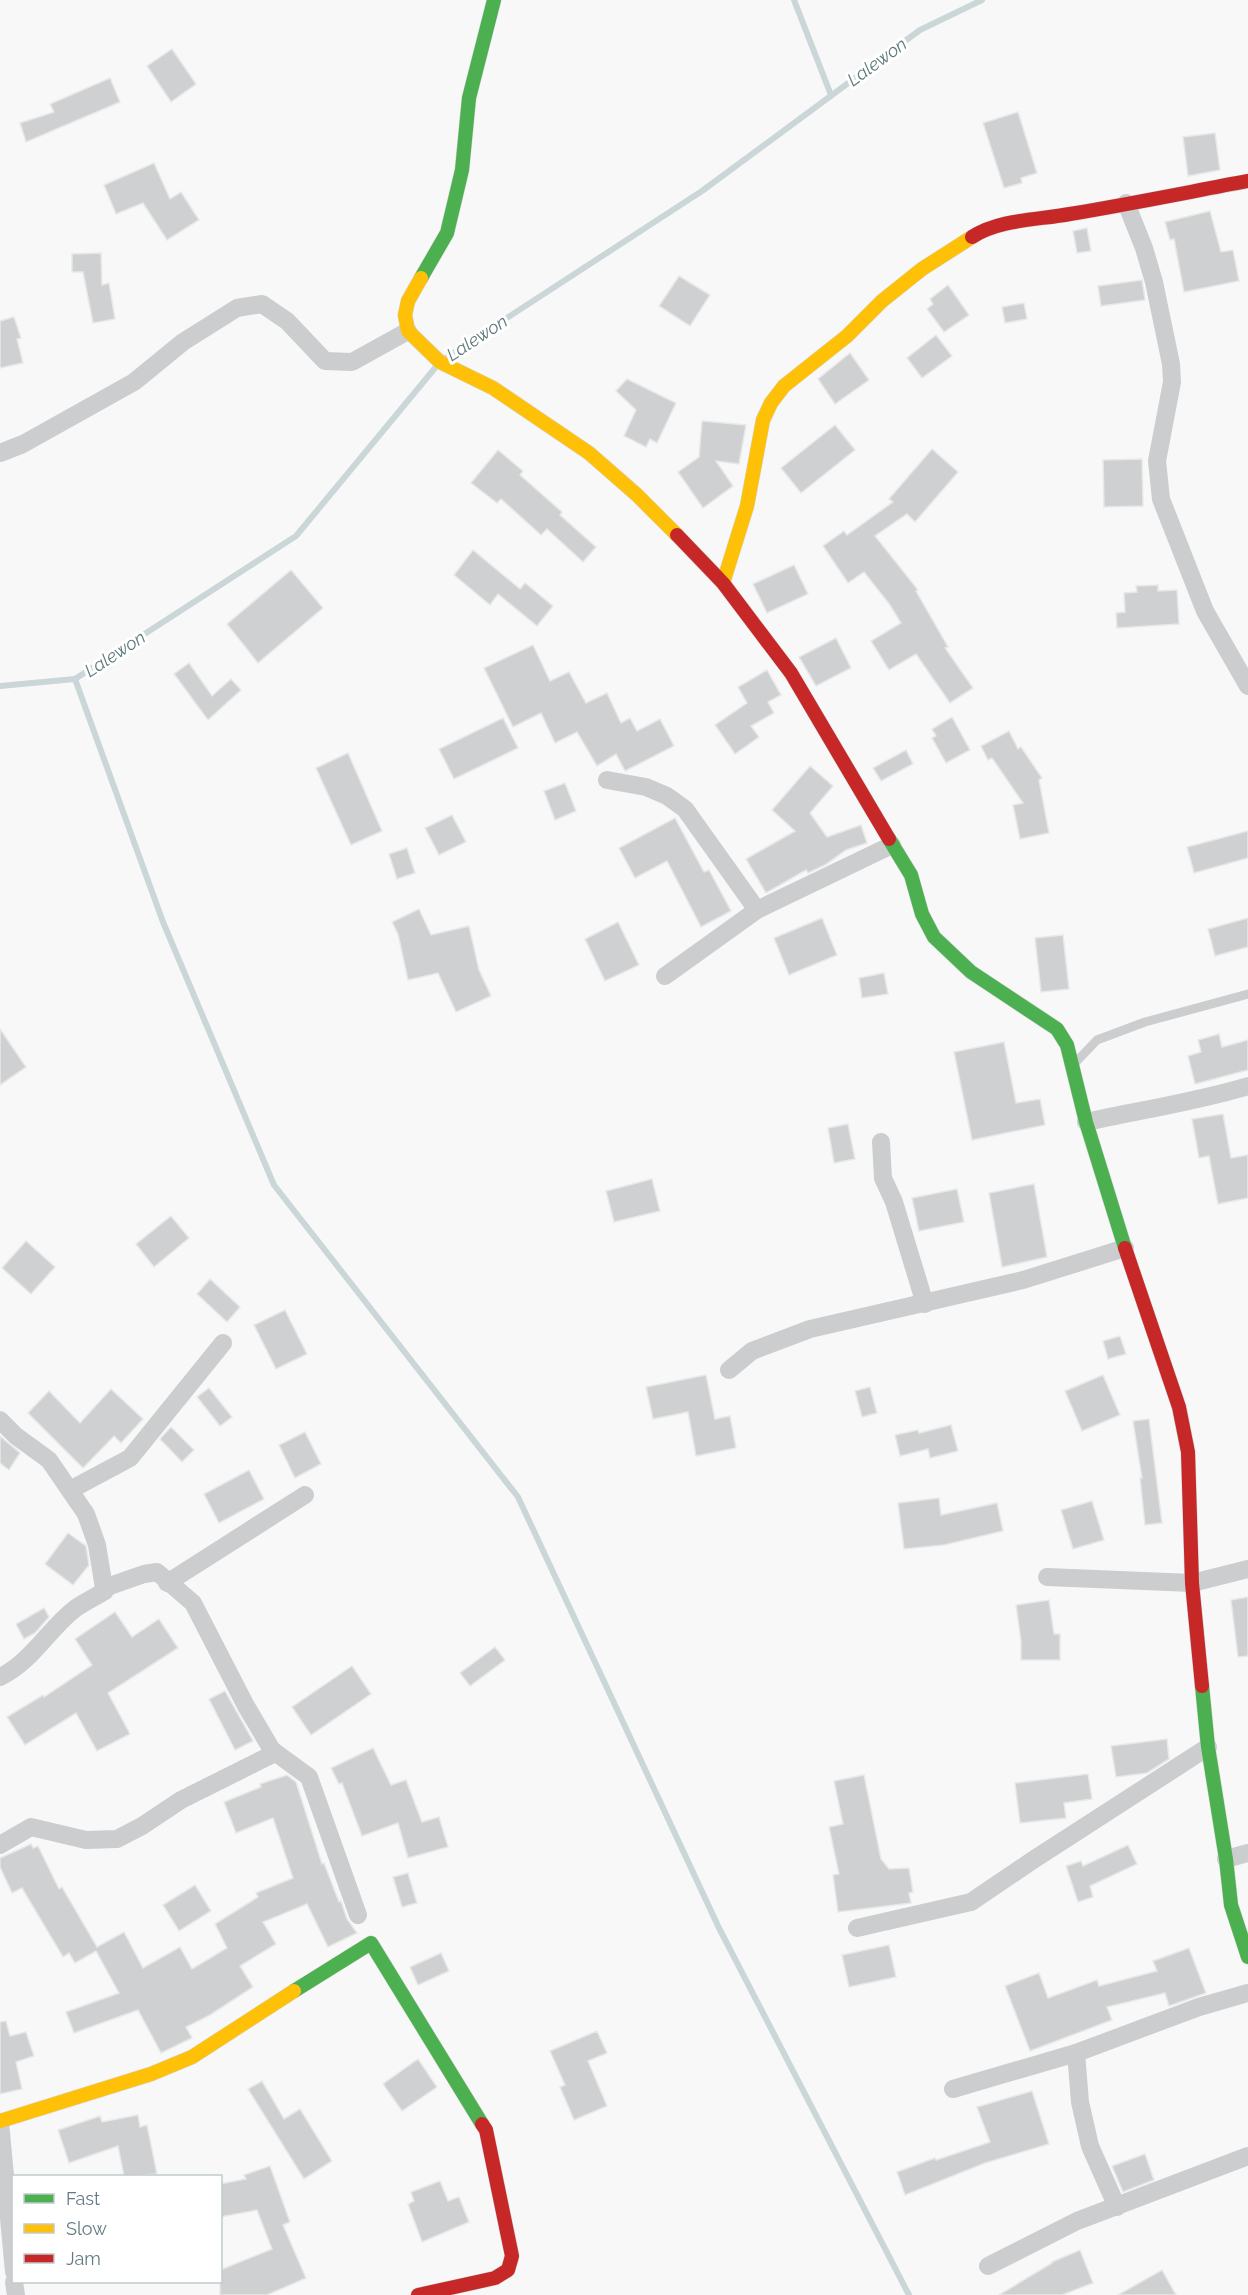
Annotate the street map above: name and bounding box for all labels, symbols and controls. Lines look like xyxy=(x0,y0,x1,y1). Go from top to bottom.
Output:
water label: Lalewon xyxy=(843,33,911,90)
water label: Lalewon xyxy=(442,310,511,365)
water label: Lalewon xyxy=(80,626,149,681)
legend xyxy=(12,2175,222,2283)
text: Fast xyxy=(66,2188,100,2209)
text: Slow xyxy=(66,2218,107,2239)
text: Jam xyxy=(66,2248,101,2269)

